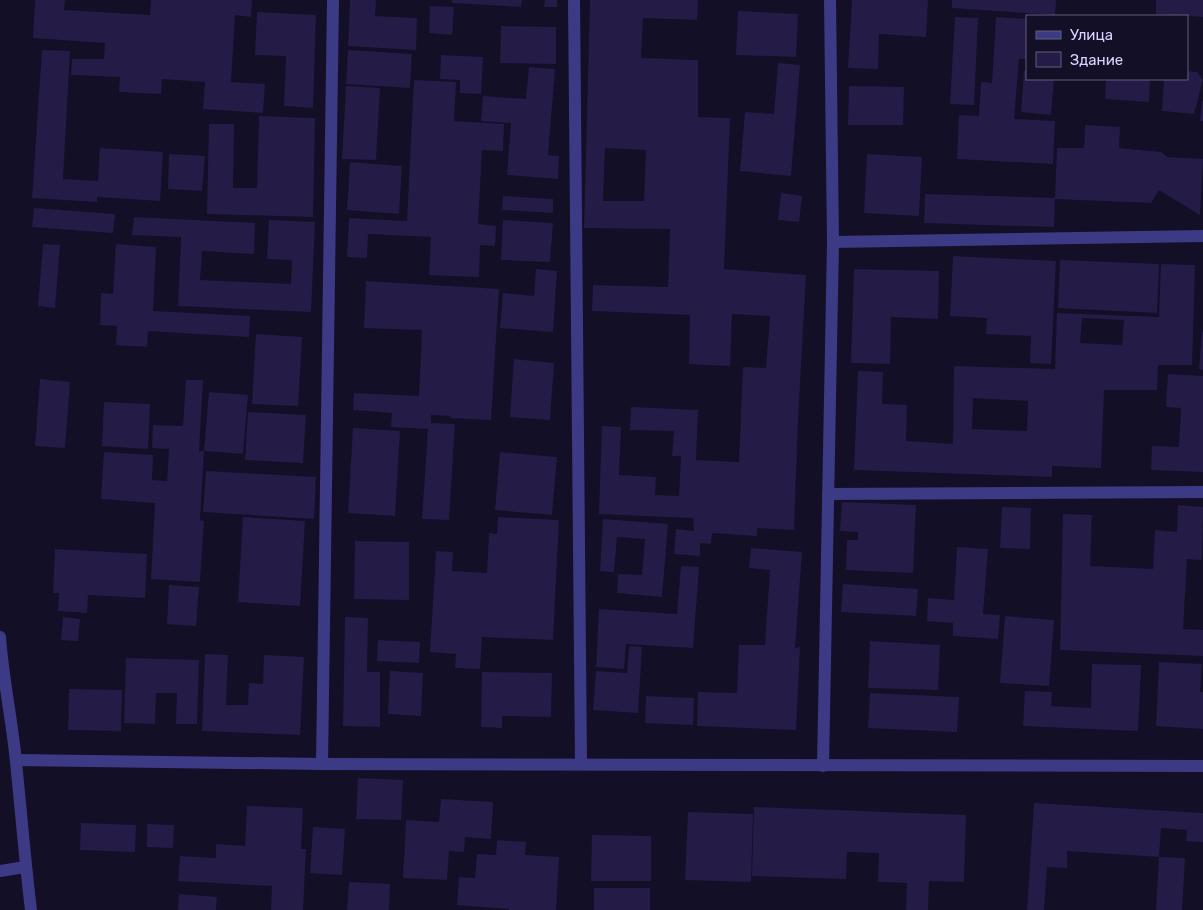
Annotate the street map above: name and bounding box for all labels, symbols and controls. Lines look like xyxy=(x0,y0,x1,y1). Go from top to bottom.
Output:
legend xyxy=(1026,15,1188,80)
text: Улица xyxy=(1070,26,1113,44)
text: Здание xyxy=(1070,51,1123,69)

